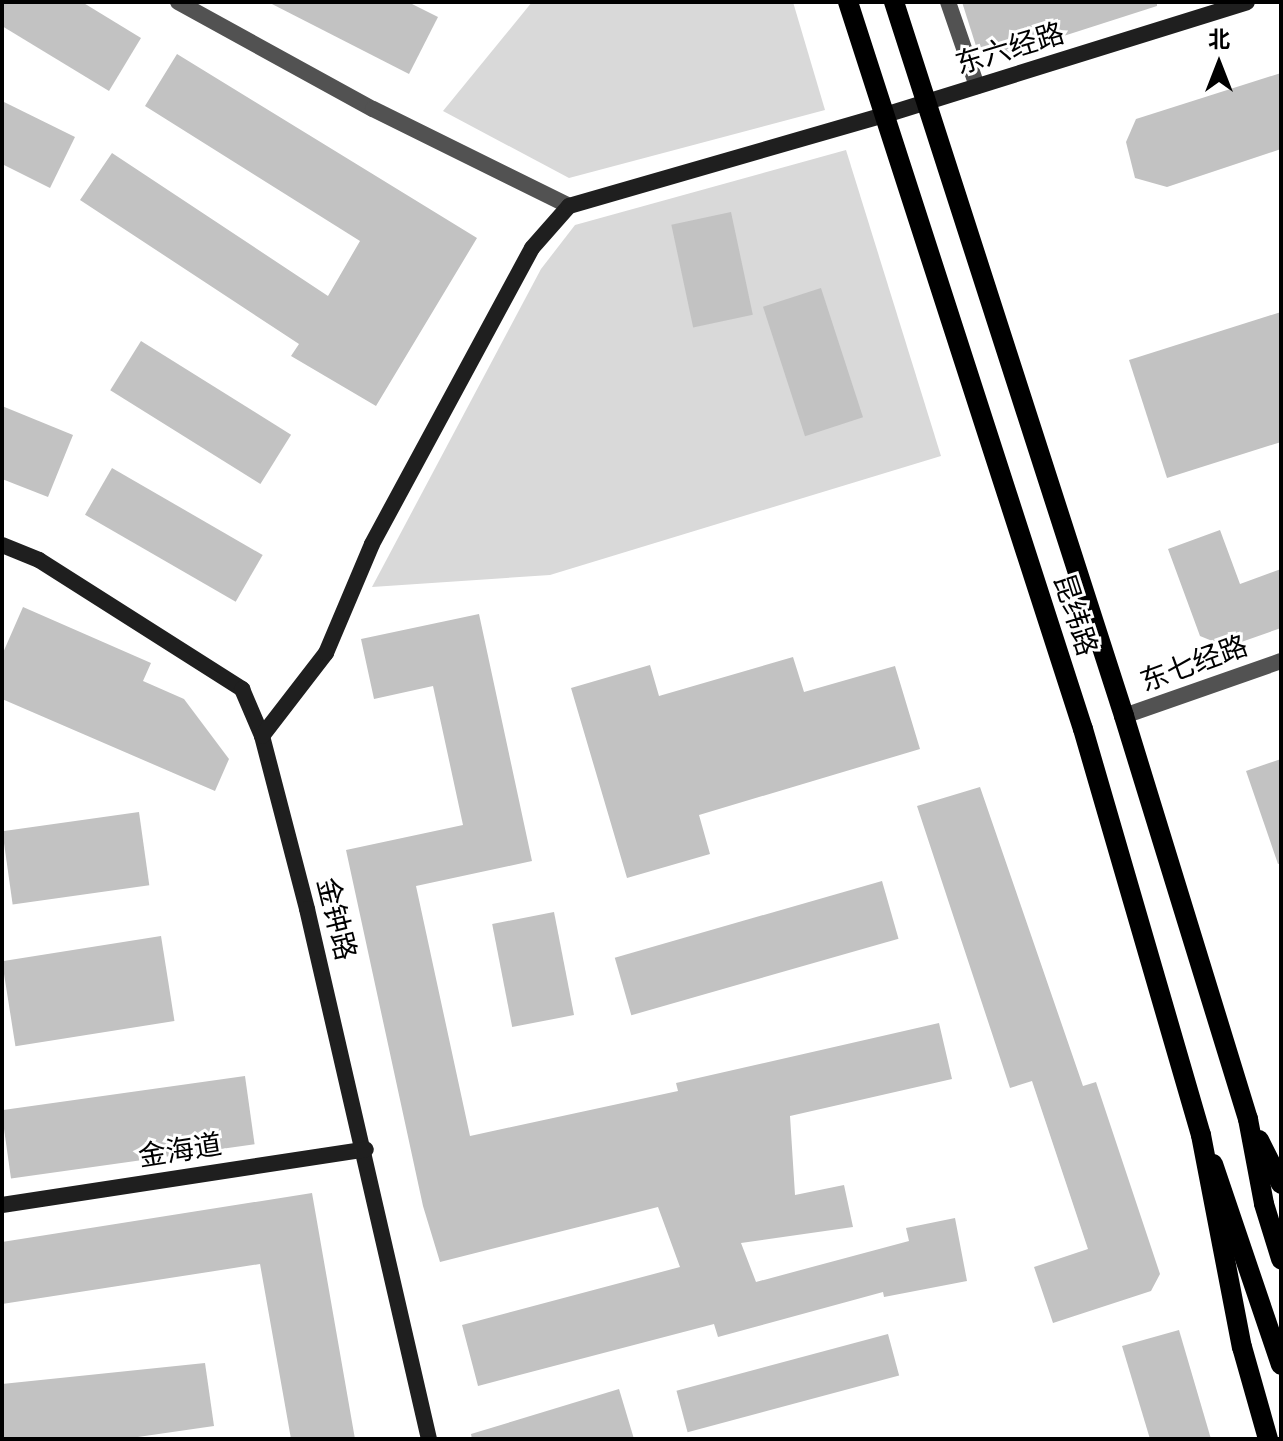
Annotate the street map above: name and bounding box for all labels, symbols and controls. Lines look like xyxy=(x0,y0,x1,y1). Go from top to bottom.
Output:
street label: 东六经路 xyxy=(952,17,1068,81)
north arrow xyxy=(1179,24,1259,104)
text: 北 xyxy=(1208,27,1230,52)
street label: 昆纬路 xyxy=(1046,570,1104,660)
street label: 东七经路 xyxy=(1136,629,1252,699)
street label: 金钟路 xyxy=(310,874,362,964)
street label: 金海道 xyxy=(136,1128,224,1174)

